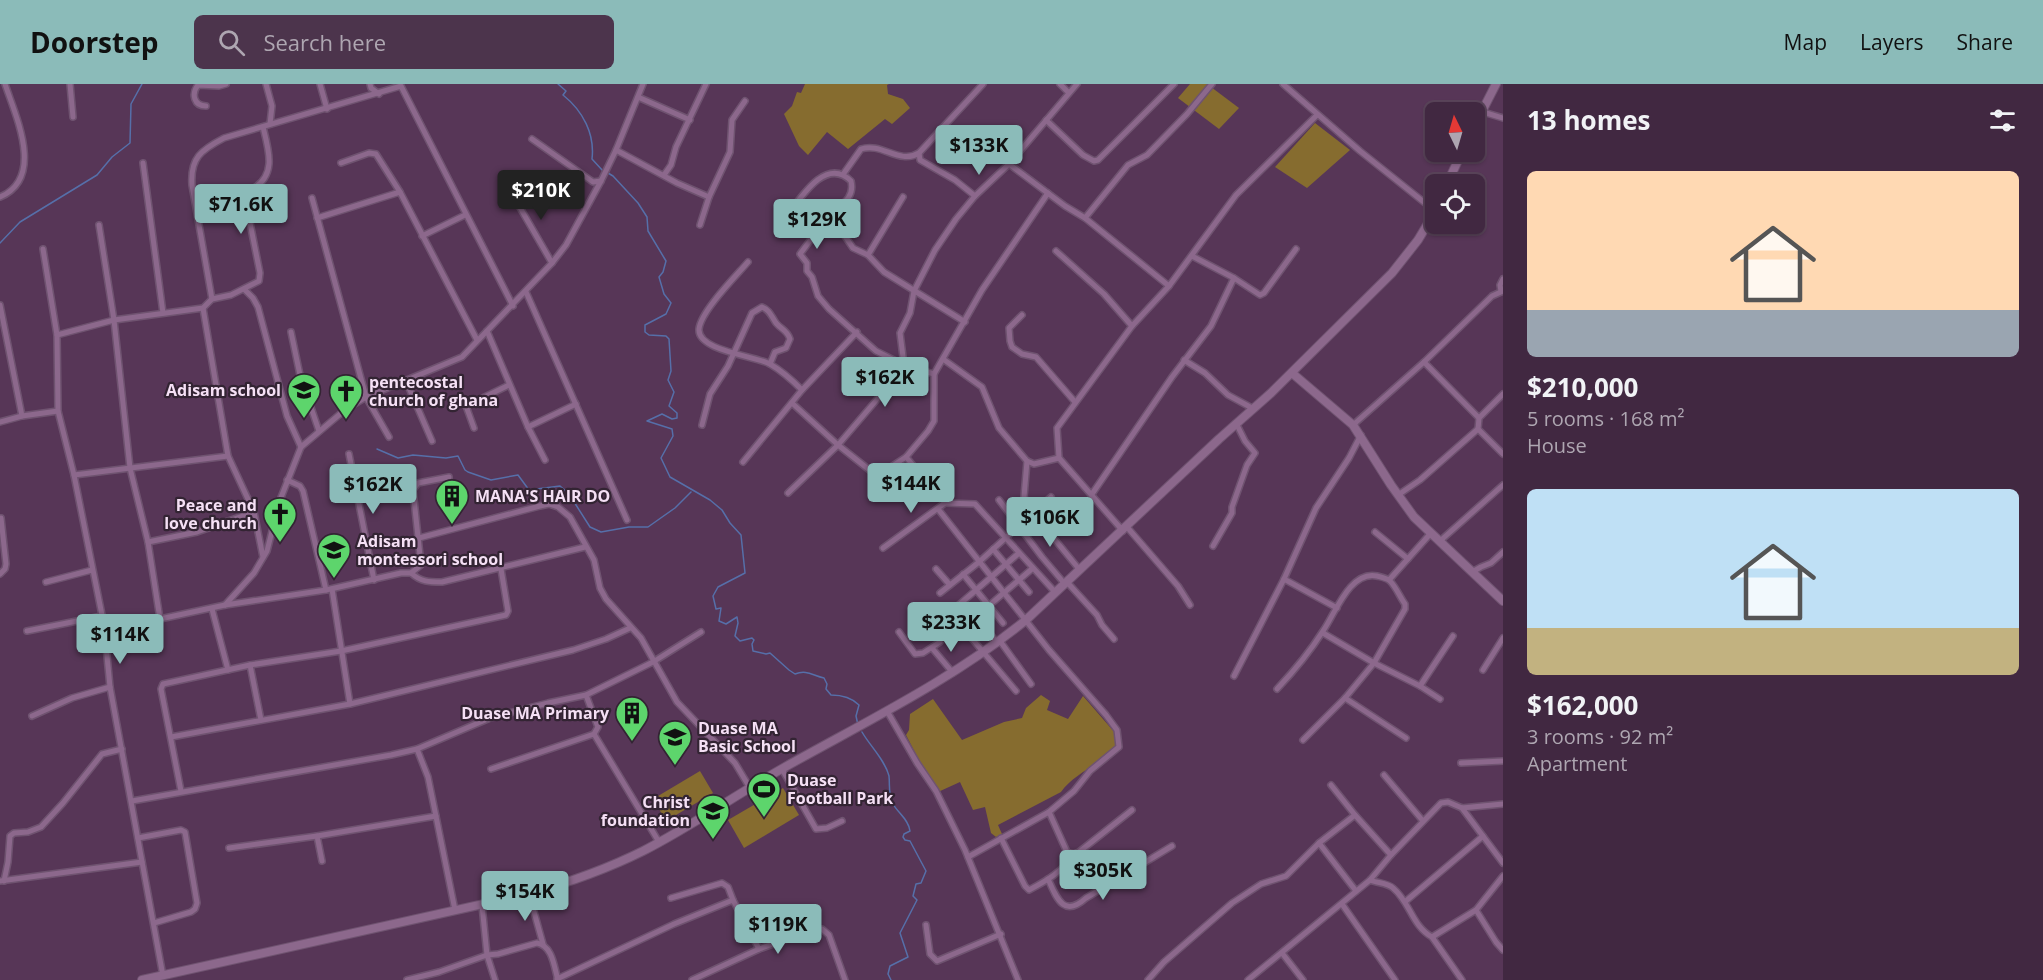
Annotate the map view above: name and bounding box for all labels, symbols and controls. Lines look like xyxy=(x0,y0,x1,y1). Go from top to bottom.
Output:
search box xyxy=(194,15,614,69)
text: Doorstep xyxy=(30,23,158,61)
icon: search xyxy=(215,26,248,59)
text: Search here xyxy=(263,27,386,57)
text: Map xyxy=(1784,28,1827,56)
text: Layers xyxy=(1860,28,1924,56)
text: Share xyxy=(1957,28,2013,56)
north arrow xyxy=(1425,102,1485,162)
map controls xyxy=(1425,102,1485,234)
text: 13 homes xyxy=(1527,102,1651,138)
icon: filters xyxy=(1986,104,2019,137)
pin: $133K xyxy=(937,125,1021,176)
text: $133K xyxy=(949,131,1009,158)
pin: $210K xyxy=(499,170,583,221)
button: locate xyxy=(1425,174,1485,234)
text: $210K xyxy=(511,176,571,203)
pin: $71.6K xyxy=(192,184,290,235)
text: $71.6K xyxy=(209,190,273,217)
pin: $129K xyxy=(775,199,859,250)
text: $129K xyxy=(787,205,847,232)
icon: home xyxy=(1719,210,1827,318)
pin: $162K xyxy=(843,357,927,408)
text: $162K xyxy=(855,363,915,390)
text: $210,000 xyxy=(1527,369,1638,405)
place label: pentecostal church of ghana xyxy=(369,371,498,411)
school or university icon: Adisam school xyxy=(286,372,322,419)
church icon: pentecostal church of ghana xyxy=(328,373,364,420)
place label: Adisam school xyxy=(166,379,281,401)
text: 5 rooms · 168 m² xyxy=(1527,405,1685,432)
text: House xyxy=(1527,432,1587,459)
pin: $144K xyxy=(869,463,953,514)
pin: $162K xyxy=(331,464,415,515)
text: $144K xyxy=(881,469,941,496)
text: $162K xyxy=(343,470,403,497)
building icon: MANA'S HAIR DO xyxy=(434,478,470,525)
place label: MANA'S HAIR DO xyxy=(475,485,610,507)
place label: Peace and love church xyxy=(164,494,257,534)
church icon: Peace and love church xyxy=(262,496,298,543)
pin: $106K xyxy=(1008,497,1092,548)
text: $106K xyxy=(1020,503,1080,530)
icon: home xyxy=(1719,528,1827,636)
place label: Adisam montessori school xyxy=(357,530,503,570)
school or university icon: Adisam montessori school xyxy=(316,532,352,579)
pin: $233K xyxy=(909,602,993,653)
text: $233K xyxy=(921,608,981,635)
pin: $114K xyxy=(78,614,162,665)
text: $114K xyxy=(90,620,150,647)
text: $162,000 xyxy=(1527,687,1638,723)
building icon: Duase MA Primary xyxy=(614,695,650,742)
place label: Duase MA Primary xyxy=(461,702,610,724)
place label: Duase MA Basic School xyxy=(698,717,796,757)
school or university icon: Duase MA Basic School xyxy=(657,719,693,766)
text: 3 rooms · 92 m² xyxy=(1527,723,1673,750)
text: Apartment xyxy=(1527,750,1627,777)
place label: Duase Football Park xyxy=(787,769,893,809)
sports icon: Duase Football Park xyxy=(746,771,782,818)
place label: Christ foundation xyxy=(601,791,690,831)
school or university icon: Christ foundation xyxy=(695,793,731,840)
pin: $305K xyxy=(1061,850,1145,901)
text: $305K xyxy=(1073,856,1133,883)
pin: $154K xyxy=(483,871,567,922)
text: $154K xyxy=(495,877,555,904)
pin: $119K xyxy=(736,904,820,955)
text: $119K xyxy=(748,910,808,937)

